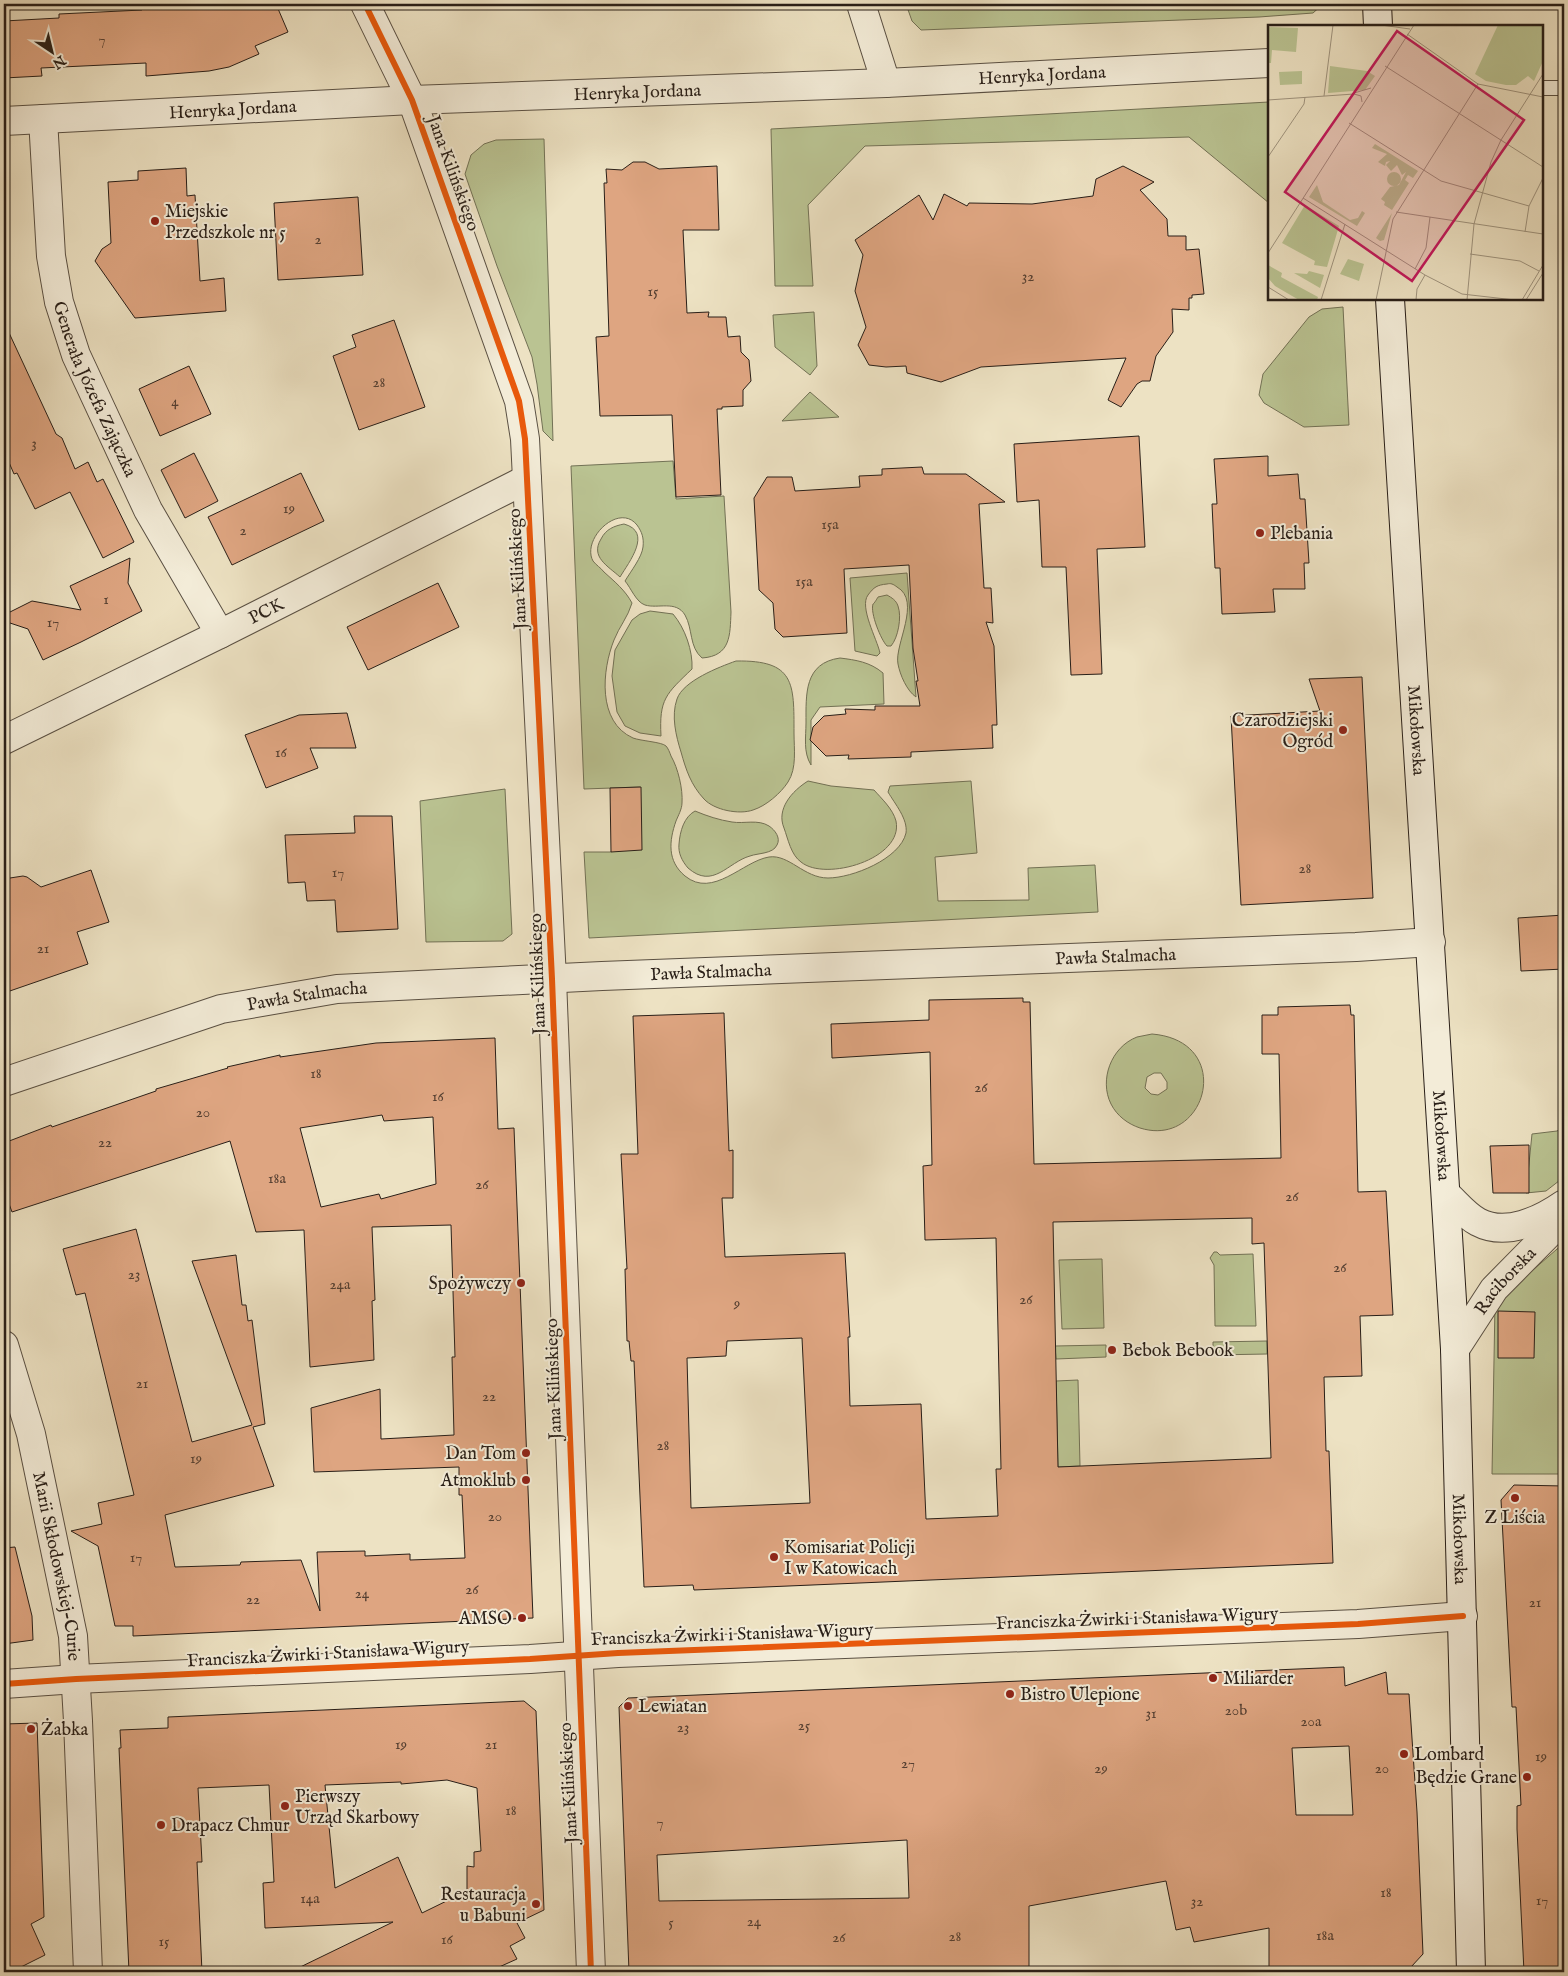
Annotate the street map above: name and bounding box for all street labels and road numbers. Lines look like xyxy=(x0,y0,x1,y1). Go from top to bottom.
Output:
street label: Henryka Jordana xyxy=(978,62,1107,91)
street label: Henryka Jordana xyxy=(573,80,702,107)
street label: Henryka Jordana xyxy=(168,96,297,125)
street label: Jana Kilińskiego xyxy=(420,111,484,235)
street label: Generała Józefa Zajączka xyxy=(47,299,141,481)
street label: Jana Kilińskiego xyxy=(504,507,533,632)
street label: PCK xyxy=(245,593,289,631)
street label: Mikołowska xyxy=(1401,684,1429,777)
street label: Jana Kilińskiego xyxy=(525,913,552,1037)
street label: Pawła Stalmacha xyxy=(1055,944,1177,972)
street label: Pawła Stalmacha xyxy=(650,959,772,987)
street label: Pawła Stalmacha xyxy=(245,978,368,1017)
street label: Mikołowska xyxy=(1426,1089,1455,1182)
street label: Raciborska xyxy=(1470,1243,1542,1320)
street label: Jana Kilińskiego xyxy=(541,1318,568,1442)
street label: Marii Skłodowskiej-Curie xyxy=(26,1470,84,1662)
street label: Mikołowska xyxy=(1446,1493,1471,1585)
street label: Franciszka Żwirki i Stanisława Wigury xyxy=(995,1602,1279,1636)
street label: Franciszka Żwirki i Stanisława Wigury xyxy=(590,1618,874,1652)
street label: Franciszka Żwirki i Stanisława Wigury xyxy=(186,1635,470,1673)
street label: Jana Kilińskiego xyxy=(555,1721,584,1846)

